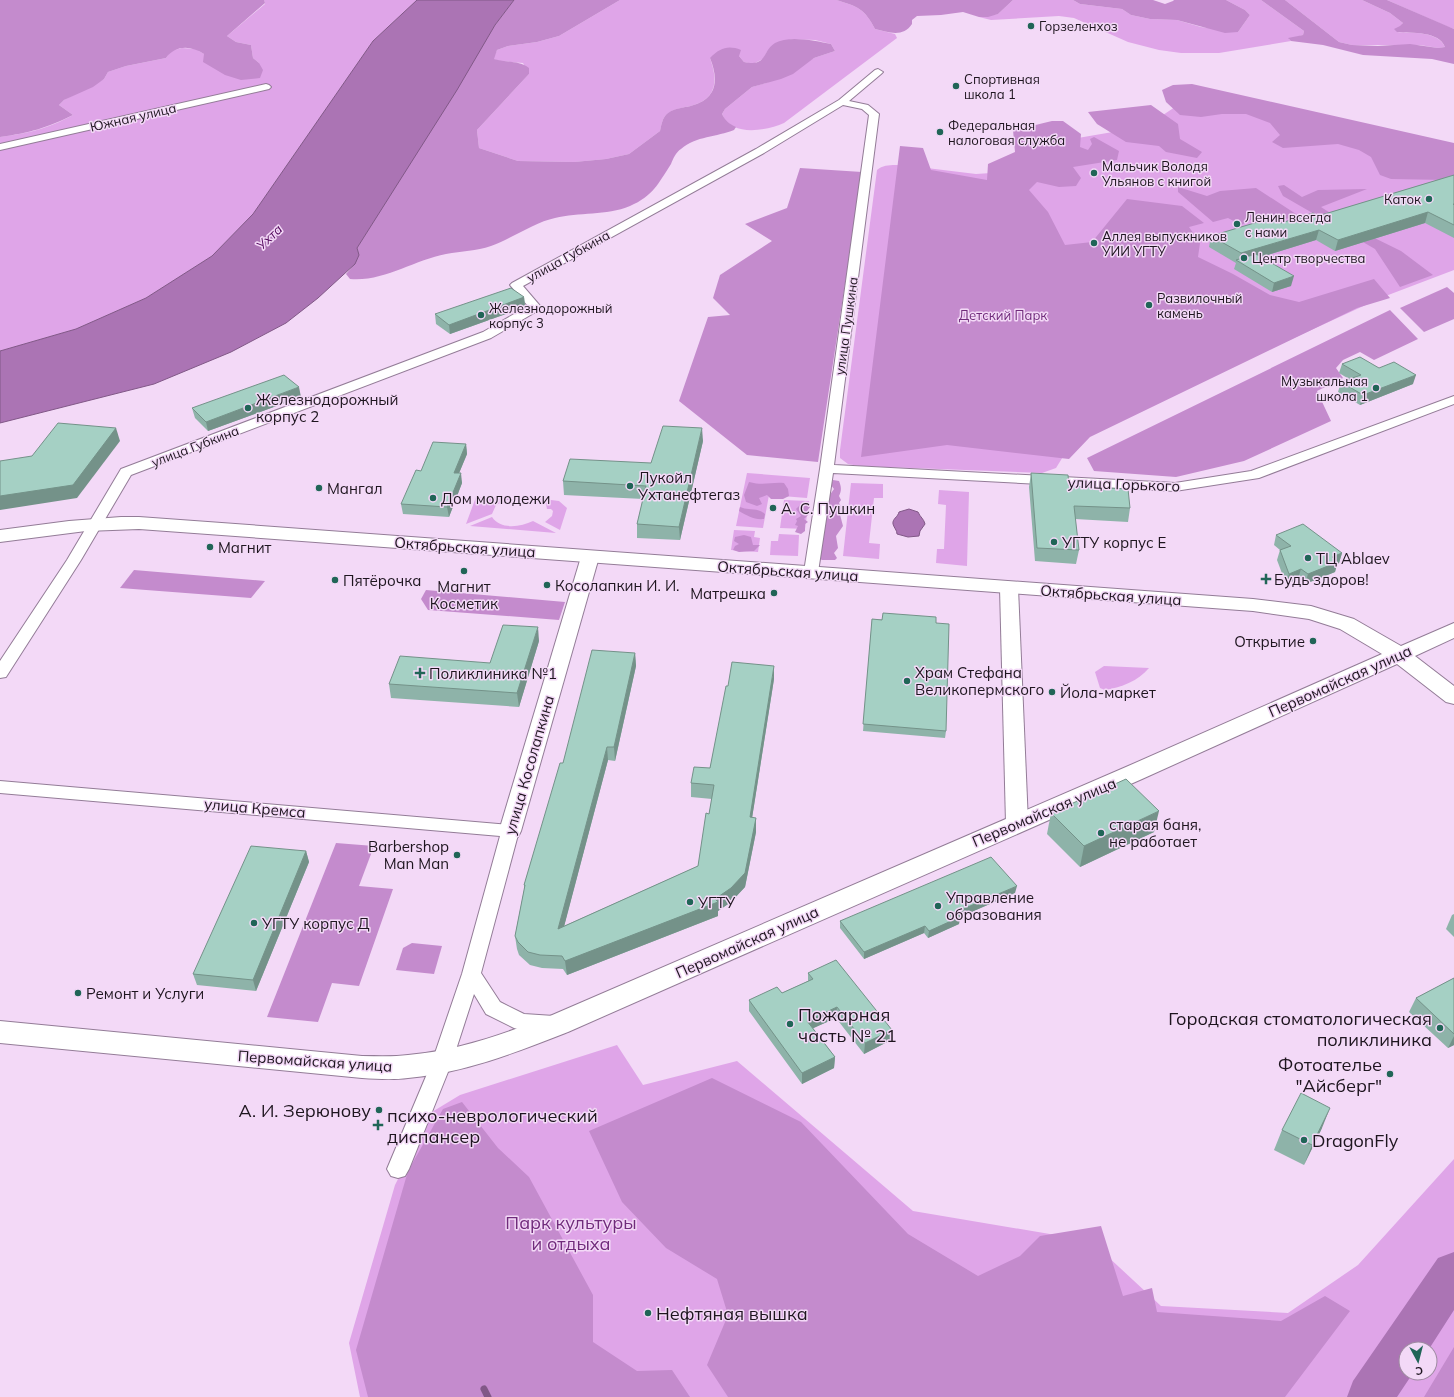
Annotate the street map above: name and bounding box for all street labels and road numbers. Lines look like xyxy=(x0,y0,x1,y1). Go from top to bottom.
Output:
street label: Южная улица xyxy=(88,99,178,135)
street label: улица Губкина xyxy=(524,227,612,285)
street label: улица Пушкина xyxy=(831,276,861,376)
street label: улица Губкина xyxy=(149,422,241,470)
street label: улица Горького xyxy=(1067,473,1181,495)
street label: Октябрьская улица xyxy=(394,533,536,561)
street label: Октябрьская улица xyxy=(717,557,859,585)
street label: Октябрьская улица xyxy=(1040,581,1182,609)
street label: Первомайская улица xyxy=(1265,641,1415,721)
street label: улица Косолапкина xyxy=(500,693,558,837)
street label: Первомайская улица xyxy=(969,773,1119,851)
street label: улица Кремса xyxy=(203,794,307,822)
street label: Первомайская улица xyxy=(672,902,822,982)
street label: Первомайская улица xyxy=(237,1046,393,1076)

